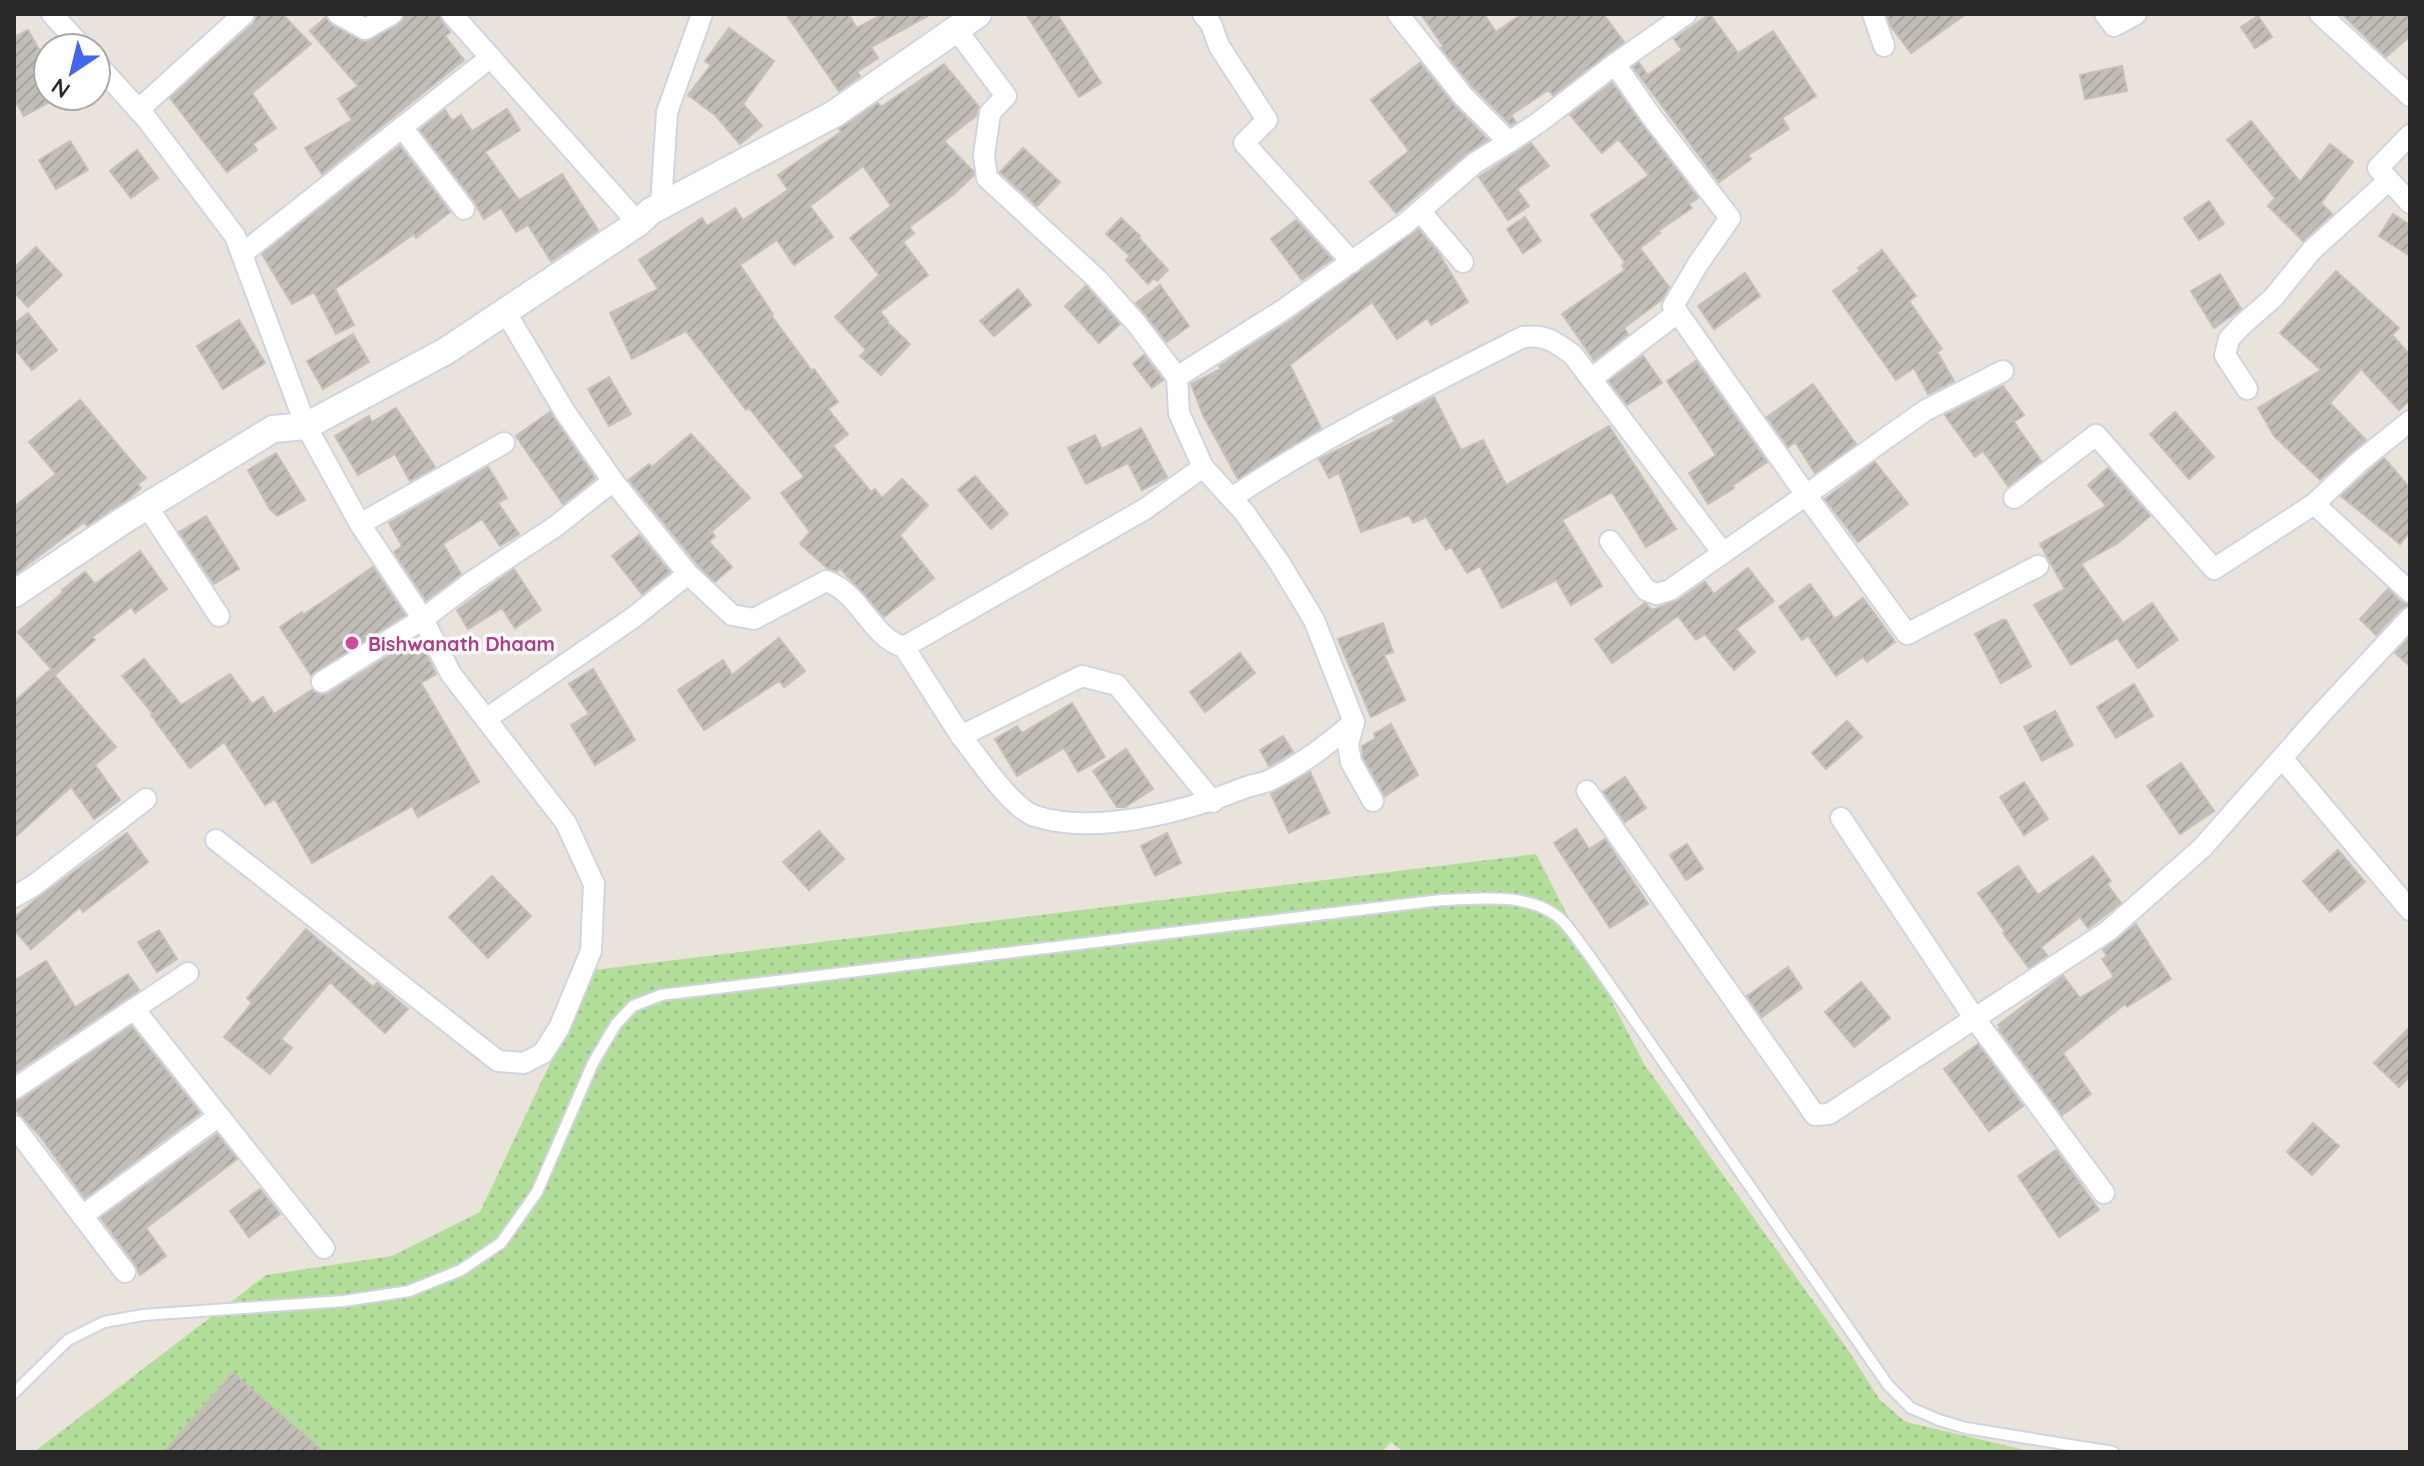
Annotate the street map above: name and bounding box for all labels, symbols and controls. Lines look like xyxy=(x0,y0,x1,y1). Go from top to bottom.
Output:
north arrow xyxy=(32,32,112,112)
text: N xyxy=(46,72,75,104)
place label: Bishwanath Dhaam xyxy=(368,631,555,656)
marker: Bishwanath Dhaam xyxy=(343,634,361,652)

